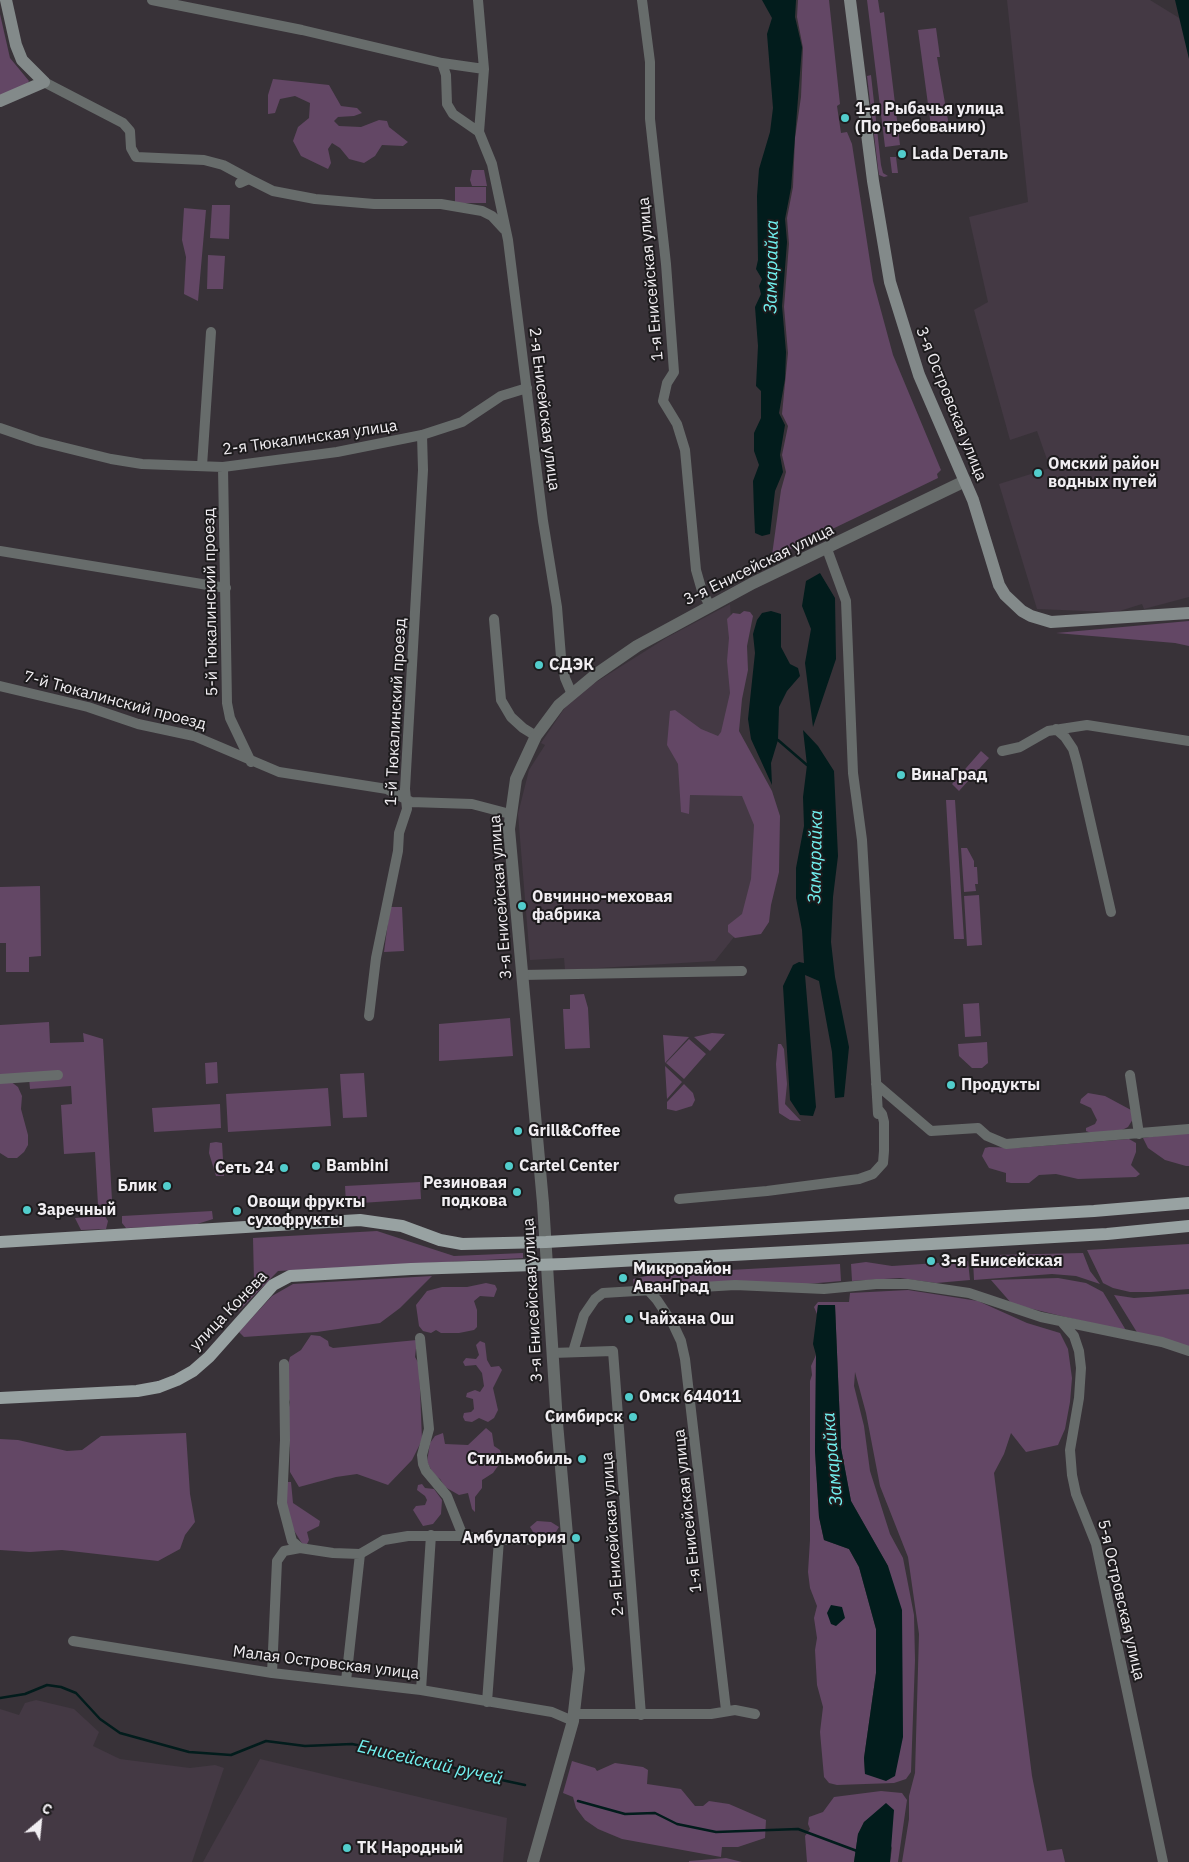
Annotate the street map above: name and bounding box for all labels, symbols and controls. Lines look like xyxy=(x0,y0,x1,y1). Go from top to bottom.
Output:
place label: 1-я Рыбачья улица (По требованию) xyxy=(855,99,1004,137)
marker: 1-я Рыбачья улица (По требованию) xyxy=(839,112,851,124)
place label: Lada Dеталь xyxy=(912,144,1008,164)
marker: Lada Dеталь xyxy=(896,148,908,160)
street label: 1-я Енисейская улица xyxy=(634,196,668,362)
water label: Замарайка xyxy=(760,220,784,314)
street label: 3-я Островская улица xyxy=(911,324,991,484)
street label: 2-я Енисейская улица xyxy=(524,326,564,492)
street label: 2-я Тюкалинская улица xyxy=(221,416,399,460)
place label: Омский район водных путей xyxy=(1048,454,1160,492)
marker: Омский район водных путей xyxy=(1032,467,1044,479)
street label: 5-й Тюкалинский проезд xyxy=(200,508,222,696)
street label: 3-я Енисейская улица xyxy=(681,520,837,610)
street label: 1-й Тюкалинский проезд xyxy=(381,617,411,807)
place label: СДЭК xyxy=(549,655,594,675)
marker: СДЭК xyxy=(533,659,545,671)
street label: 7-й Тюкалинский проезд xyxy=(21,667,209,735)
place label: ВинаГрад xyxy=(911,765,987,785)
marker: ВинаГрад xyxy=(895,769,907,781)
water label: Замарайка xyxy=(804,810,828,904)
street label: 3-я Енисейская улица xyxy=(486,814,516,980)
place label: Овчинно-меховая фабрика xyxy=(532,887,673,925)
marker: Овчинно-меховая фабрика xyxy=(516,900,528,912)
place label: Продукты xyxy=(961,1075,1040,1095)
marker: Продукты xyxy=(945,1079,957,1091)
place label: Grill&Coffee xyxy=(528,1121,621,1141)
marker: Grill&Coffee xyxy=(512,1125,524,1137)
place label: Bambini xyxy=(326,1156,388,1176)
place label: Cartel Center xyxy=(519,1156,619,1176)
place label: Сеть 24 xyxy=(215,1158,274,1178)
marker: Bambini xyxy=(310,1160,322,1172)
marker: Cartel Center xyxy=(503,1160,515,1172)
marker: Сеть 24 xyxy=(278,1162,290,1174)
place label: Резиновая подкова xyxy=(423,1173,507,1211)
place label: Блик xyxy=(118,1176,157,1196)
marker: Блик xyxy=(161,1180,173,1192)
marker: Резиновая подкова xyxy=(511,1186,523,1198)
place label: Овощи фрукты сухофрукты xyxy=(247,1192,366,1230)
place label: Заречный xyxy=(37,1200,116,1220)
marker: Заречный xyxy=(21,1204,33,1216)
marker: Овощи фрукты сухофрукты xyxy=(231,1205,243,1217)
street label: 3-я Енисейская улица xyxy=(519,1217,547,1383)
place label: 3-я Енисейская xyxy=(941,1251,1062,1271)
marker: 3-я Енисейская xyxy=(925,1255,937,1267)
place label: Микрорайон АванГрад xyxy=(633,1259,732,1297)
street label: улица Конева xyxy=(186,1267,272,1355)
marker: Микрорайон АванГрад xyxy=(617,1272,629,1284)
place label: Чайхана Ош xyxy=(639,1309,734,1329)
marker: Чайхана Ош xyxy=(623,1313,635,1325)
place label: Омск 644011 xyxy=(639,1387,741,1407)
marker: Омск 644011 xyxy=(623,1391,635,1403)
place label: Симбирск xyxy=(545,1407,623,1427)
marker: Симбирск xyxy=(627,1411,639,1423)
water label: Замарайка xyxy=(818,1411,848,1507)
street label: 1-я Енисейская улица xyxy=(670,1428,706,1594)
place label: Стильмобиль xyxy=(467,1449,572,1469)
street label: 2-я Енисейская улица xyxy=(598,1451,628,1617)
marker: Стильмобиль xyxy=(576,1453,588,1465)
street label: 5-я Островская улица xyxy=(1093,1518,1149,1682)
place label: Амбулатория xyxy=(462,1528,566,1548)
marker: Амбулатория xyxy=(570,1532,582,1544)
street label: Малая Островская улица xyxy=(232,1642,420,1684)
water label: Енисейский ручей xyxy=(355,1736,505,1790)
north arrow xyxy=(15,1797,65,1847)
text: С xyxy=(39,1799,55,1819)
place label: ТК Народный xyxy=(357,1838,463,1858)
marker: ТК Народный xyxy=(341,1842,353,1854)

